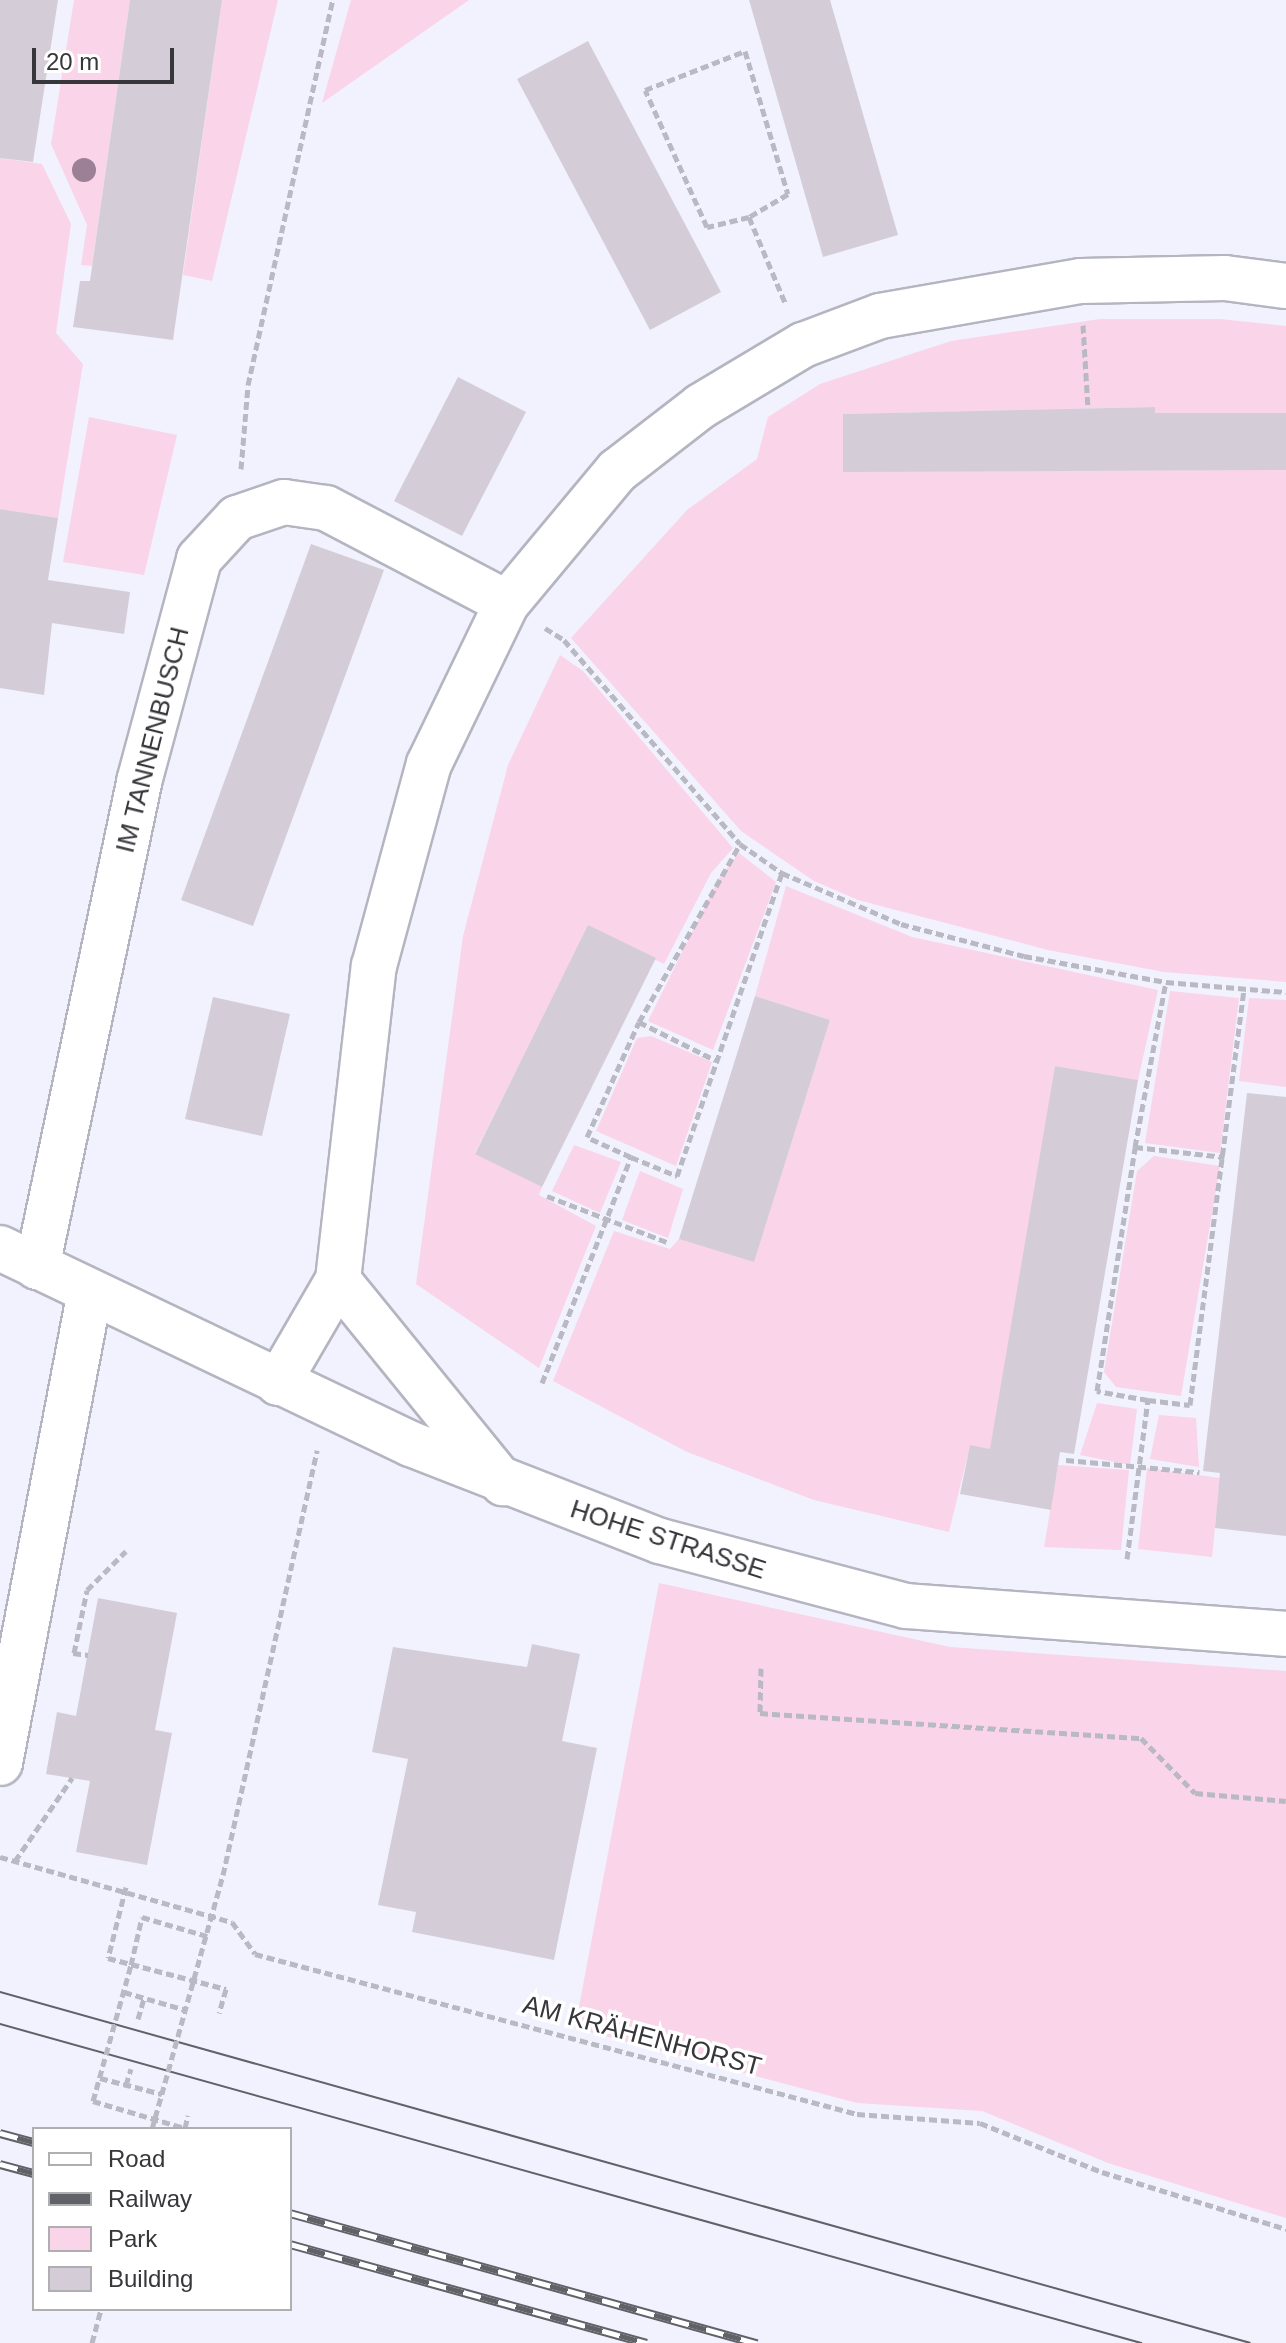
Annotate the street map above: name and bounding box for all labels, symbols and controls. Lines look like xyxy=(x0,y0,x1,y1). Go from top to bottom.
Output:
scale bar xyxy=(36,32,178,82)
text: 20 m xyxy=(46,48,99,75)
street label: IM TANNENBUSCH xyxy=(110,624,196,856)
street label: HOHE STRASSE xyxy=(566,1494,770,1586)
street label: AM KRÄHENHORST xyxy=(519,1989,765,2083)
legend xyxy=(32,2127,292,2311)
text: Road xyxy=(108,2145,165,2172)
text: Railway xyxy=(108,2185,192,2212)
text: Park xyxy=(108,2225,157,2252)
text: Building xyxy=(108,2265,193,2292)

